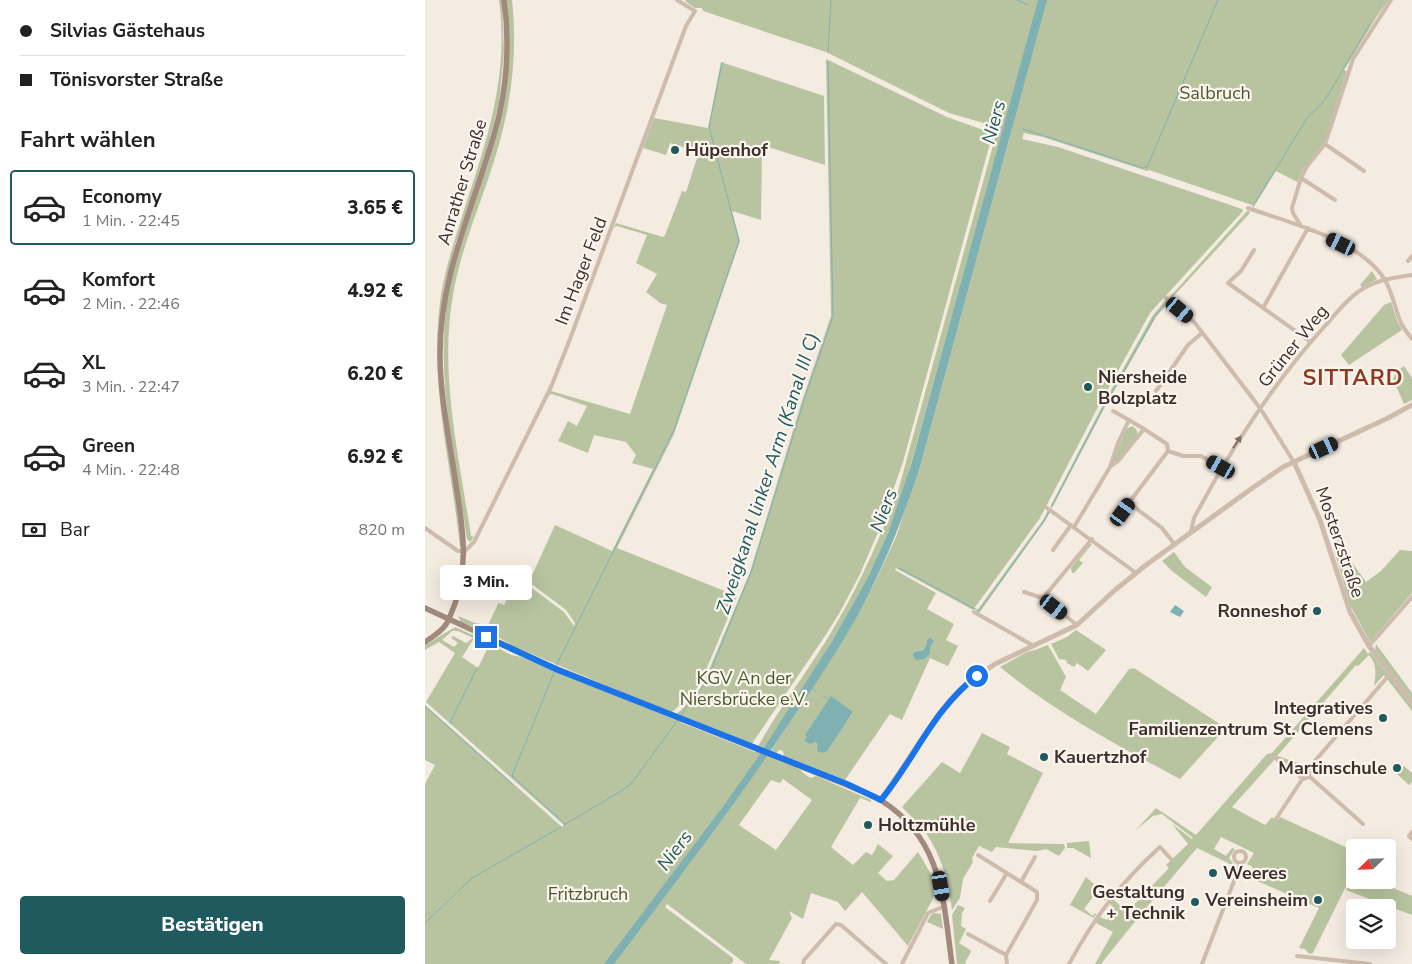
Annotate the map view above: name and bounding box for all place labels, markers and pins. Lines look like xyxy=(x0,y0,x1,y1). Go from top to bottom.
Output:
place label: Hüpenhof xyxy=(685,138,768,162)
marker: Hüpenhof xyxy=(669,144,681,156)
place label: Niersheide Bolzplatz xyxy=(1098,365,1187,410)
marker: Niersheide Bolzplatz xyxy=(1082,381,1094,393)
place label: Ronneshof xyxy=(1218,599,1307,623)
marker: Ronneshof xyxy=(1311,605,1323,617)
place label: Integratives Familienzentrum St. Clemens xyxy=(1128,696,1373,741)
marker: Integratives Familienzentrum St. Clemens xyxy=(1377,712,1389,724)
place label: Kauertzhof xyxy=(1054,745,1147,769)
marker: Kauertzhof xyxy=(1038,751,1050,763)
place label: Martinschule xyxy=(1278,756,1387,780)
marker: Martinschule xyxy=(1391,762,1403,774)
place label: Holtzmühle xyxy=(878,813,976,837)
marker: Holtzmühle xyxy=(862,819,874,831)
place label: Weeres xyxy=(1223,861,1287,885)
marker: Weeres xyxy=(1207,867,1219,879)
place label: Gestaltung + Technik xyxy=(1092,880,1185,925)
place label: Vereinsheim xyxy=(1204,888,1308,912)
marker: Vereinsheim xyxy=(1312,894,1324,906)
marker: Gestaltung + Technik xyxy=(1189,896,1201,908)

